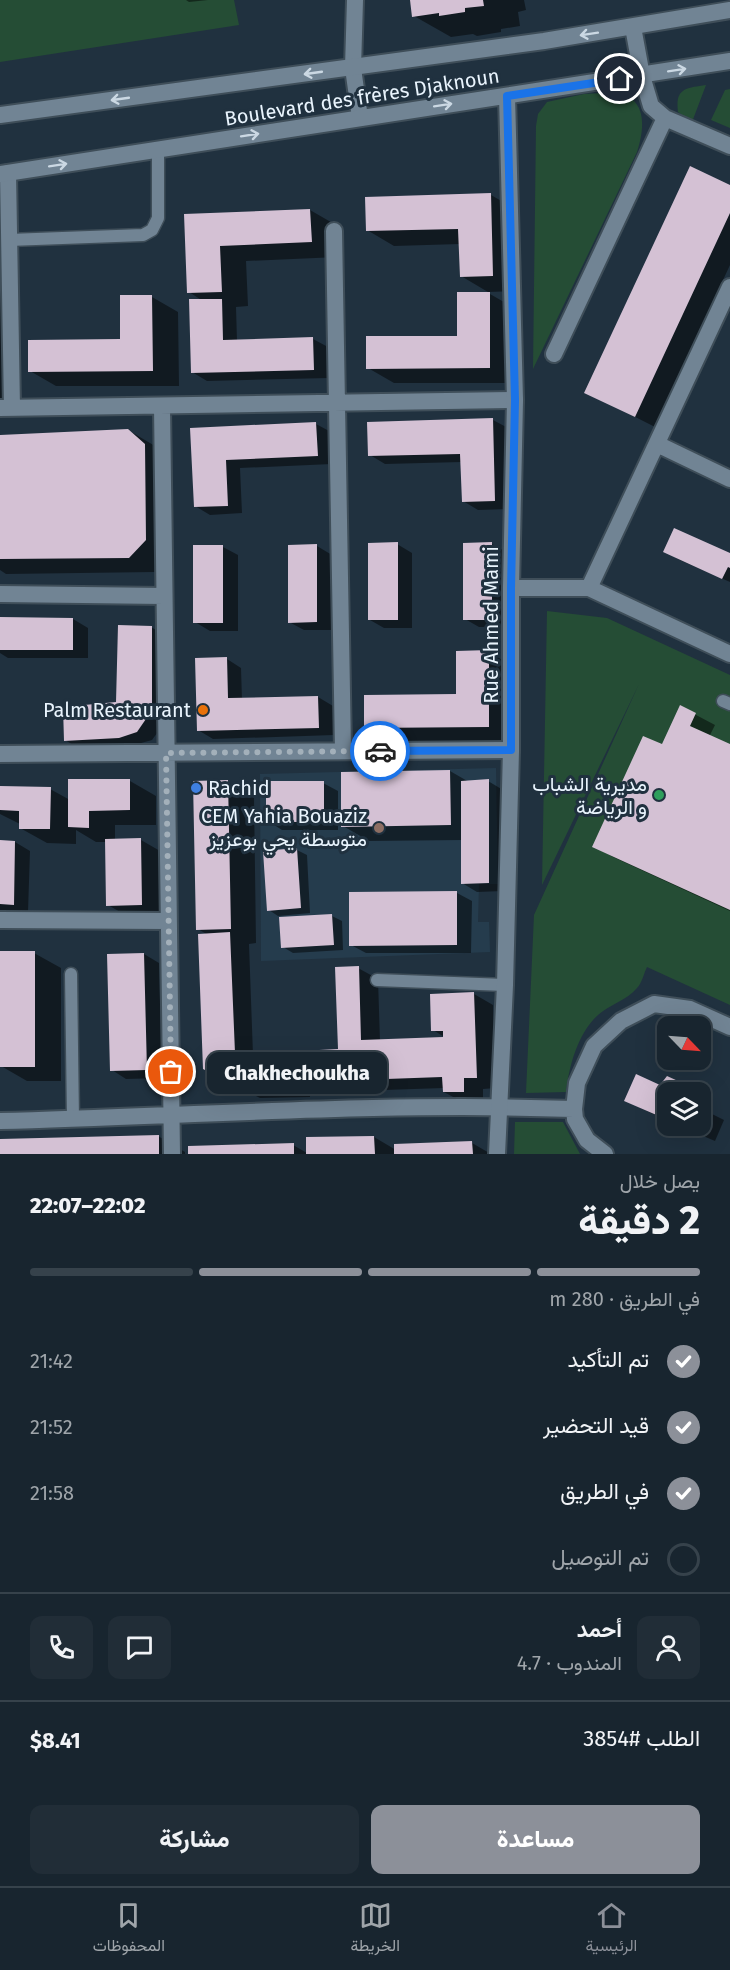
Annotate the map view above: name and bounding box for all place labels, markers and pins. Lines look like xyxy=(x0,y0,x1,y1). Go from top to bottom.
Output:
pin xyxy=(594,53,645,104)
place label: Palm Restaurant xyxy=(43,698,192,722)
marker: Palm Restaurant xyxy=(196,703,210,717)
place label: مديرية الشباب و الرياضة xyxy=(532,772,647,820)
place label: Rachid xyxy=(208,776,270,800)
marker: Rachid xyxy=(189,781,203,795)
marker: مديرية الشباب و الرياضة xyxy=(652,788,666,802)
place label: CEM Yahia Bouaziz متوسطة يحي بوعزيز xyxy=(201,804,367,856)
marker: CEM Yahia Bouaziz متوسطة يحي بوعزيز xyxy=(372,821,386,835)
pin xyxy=(145,1046,196,1097)
callout: Chakhechoukha xyxy=(207,1051,387,1093)

